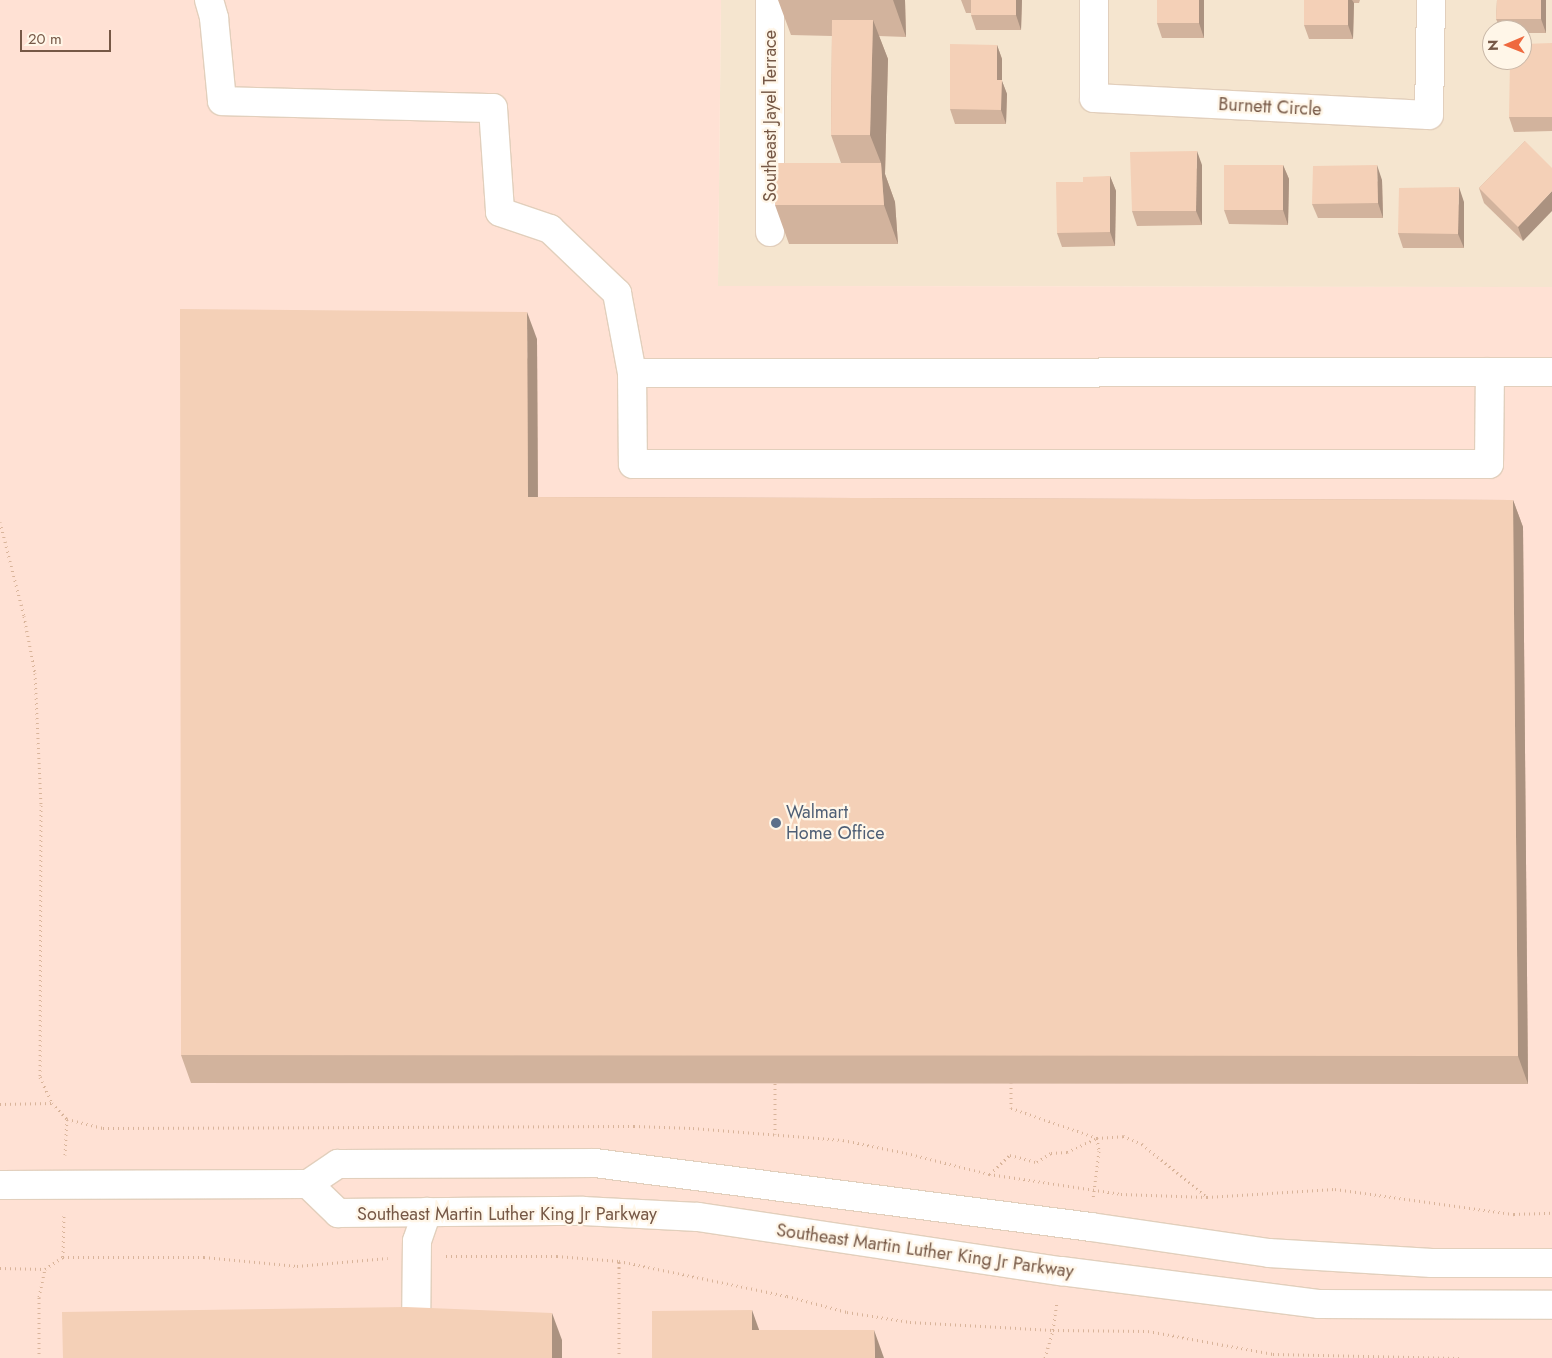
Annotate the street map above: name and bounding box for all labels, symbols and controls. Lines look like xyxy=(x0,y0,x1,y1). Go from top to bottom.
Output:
scale bar xyxy=(22,20,114,52)
north arrow xyxy=(1482,20,1532,70)
text: 20 m xyxy=(28,28,62,50)
street label: Southeast Jayel Terrace xyxy=(759,30,781,202)
text: N xyxy=(1483,40,1503,51)
street label: Burnett Circle xyxy=(1218,94,1322,120)
place label: Walmart Home Office xyxy=(786,802,884,844)
marker: Walmart Home Office xyxy=(770,817,782,829)
street label: Southeast Martin Luther King Jr Parkway xyxy=(357,1203,657,1225)
street label: Southeast Martin Luther King Jr Parkway xyxy=(775,1219,1075,1283)

